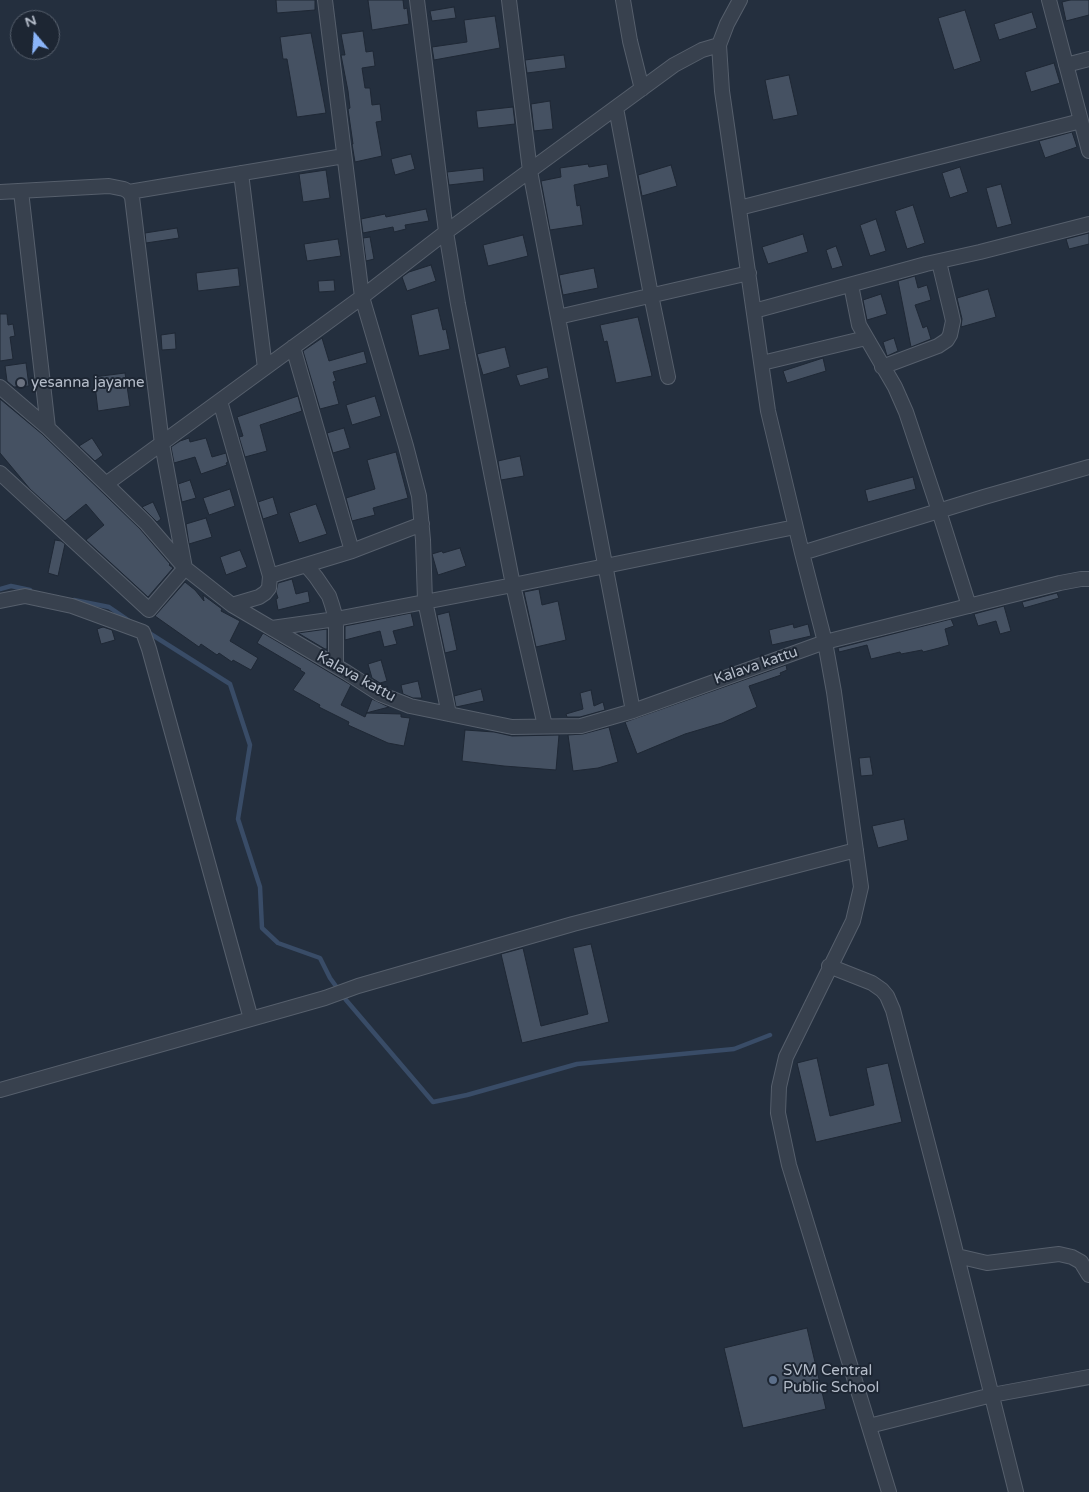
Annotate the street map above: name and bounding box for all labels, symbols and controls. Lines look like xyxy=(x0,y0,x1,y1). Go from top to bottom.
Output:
north arrow xyxy=(10,10,60,60)
text: N xyxy=(23,11,38,31)
place label: yesanna jayame xyxy=(31,374,144,392)
marker: yesanna jayame xyxy=(15,377,27,389)
street label: Kalava kattu xyxy=(712,643,800,689)
street label: Kalava kattu xyxy=(313,648,399,706)
place label: SVM Central Public School xyxy=(783,1362,879,1397)
marker: SVM Central Public School xyxy=(767,1374,779,1386)

